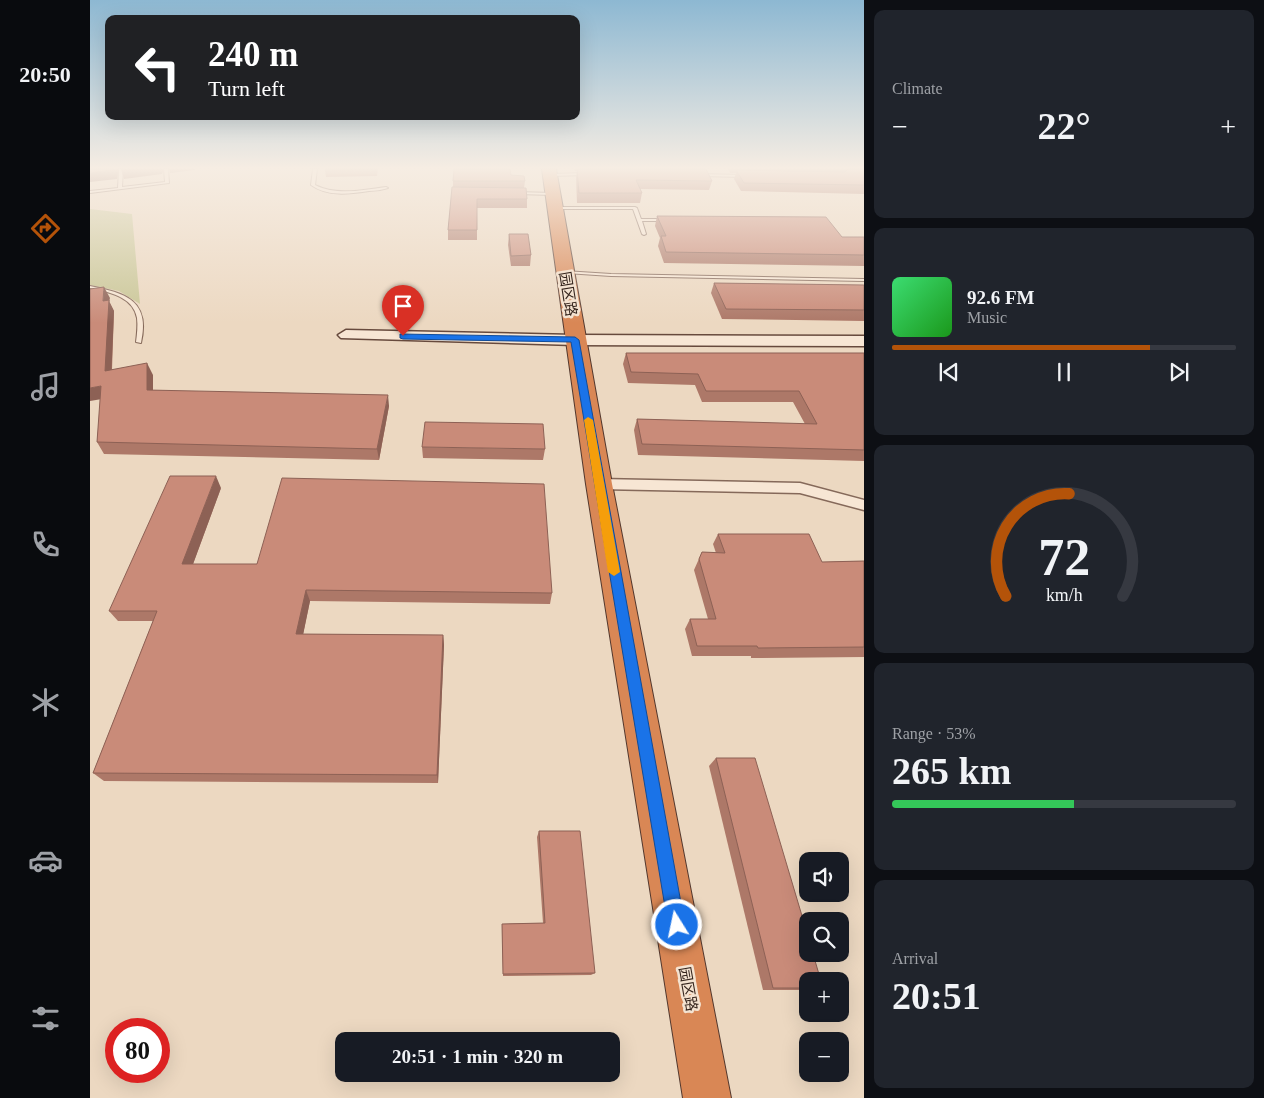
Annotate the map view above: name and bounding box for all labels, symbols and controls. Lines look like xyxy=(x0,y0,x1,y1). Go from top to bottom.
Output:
icon: left xyxy=(125,35,190,100)
text: 240 m xyxy=(208,35,298,74)
text: 20:50 xyxy=(19,62,71,87)
text: Turn left xyxy=(208,76,285,101)
text: Climate xyxy=(892,80,943,97)
text: 22° xyxy=(1037,105,1091,147)
text: − xyxy=(892,111,908,142)
text: + xyxy=(1220,111,1236,142)
icon: directions xyxy=(28,211,63,246)
street label: 园区路 xyxy=(557,271,579,317)
pin xyxy=(382,285,424,336)
text: 92.6 FM xyxy=(967,287,1035,308)
icon: arrive xyxy=(389,292,417,320)
text: Music xyxy=(967,309,1007,326)
icon: previous xyxy=(935,358,963,386)
icon: pause xyxy=(1050,358,1078,386)
icon: next xyxy=(1165,358,1193,386)
icon: music xyxy=(28,369,63,404)
icon: phone xyxy=(28,527,63,562)
text: 72 xyxy=(1038,529,1090,586)
text: km/h xyxy=(1046,585,1082,605)
icon: climate xyxy=(28,685,63,720)
text: Range · 53% xyxy=(892,725,976,742)
text: 265 km xyxy=(892,750,1011,792)
icon: car xyxy=(28,843,63,878)
map controls xyxy=(799,852,849,1082)
button: sound xyxy=(799,852,849,902)
position arrow xyxy=(650,898,702,950)
button: search xyxy=(799,912,849,962)
text: Arrival xyxy=(892,950,938,967)
street label: 园区路 xyxy=(676,965,700,1013)
button: + xyxy=(799,972,849,1022)
text: 20:51 xyxy=(892,975,981,1017)
icon: filters xyxy=(28,1001,63,1036)
speed limit sign: 80 xyxy=(105,1018,170,1083)
button: − xyxy=(799,1032,849,1082)
text: 20:51 · 1 min · 320 m xyxy=(392,1046,563,1067)

